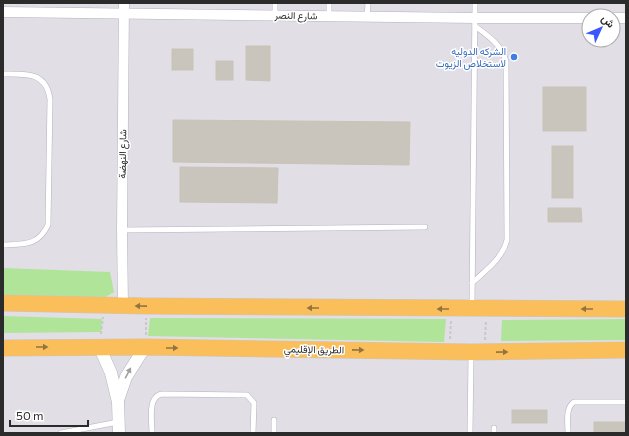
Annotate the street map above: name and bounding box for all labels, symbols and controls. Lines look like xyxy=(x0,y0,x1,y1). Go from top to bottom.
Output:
north arrow xyxy=(581,8,621,48)
street label: شارع النصر xyxy=(273,9,318,22)
text: ش xyxy=(599,11,618,31)
place label: الشركه الدوليه لاستخلاص الزيوت xyxy=(436,45,506,70)
marker: الشركه الدوليه لاستخلاص الزيوت xyxy=(509,52,519,62)
street label: شارع النهضة xyxy=(116,129,129,179)
one-way arrow xyxy=(134,303,147,309)
one-way arrow xyxy=(306,305,319,311)
one-way arrow xyxy=(436,306,449,312)
one-way arrow xyxy=(580,306,593,312)
street label: الطريق الإقليمي xyxy=(284,342,344,359)
one-way arrow xyxy=(36,344,49,350)
one-way arrow xyxy=(166,344,178,351)
one-way arrow xyxy=(352,347,365,353)
one-way arrow xyxy=(496,349,509,355)
one-way arrow xyxy=(125,367,132,378)
scale bar xyxy=(10,402,88,428)
text: 50 m xyxy=(16,408,44,422)

